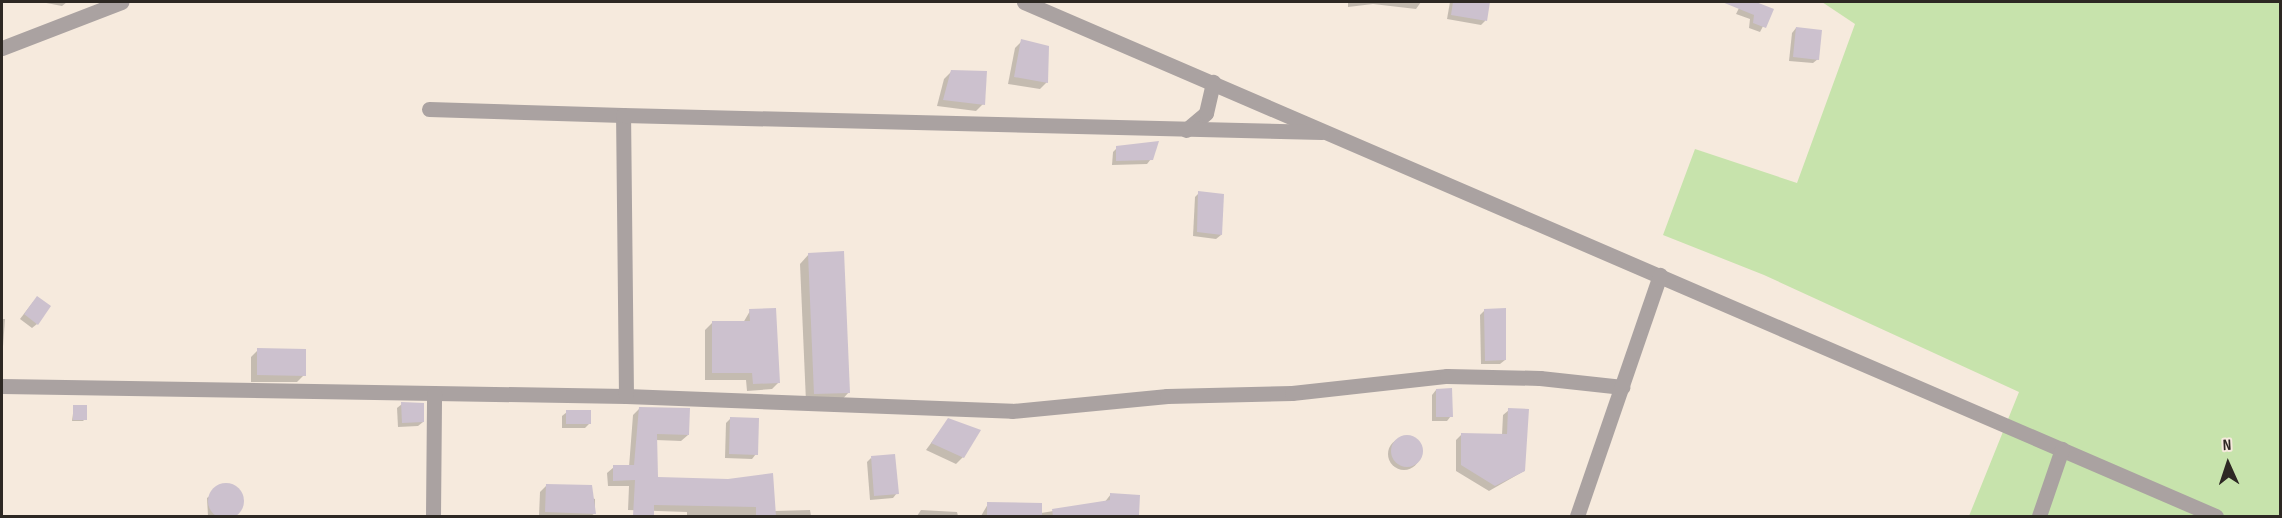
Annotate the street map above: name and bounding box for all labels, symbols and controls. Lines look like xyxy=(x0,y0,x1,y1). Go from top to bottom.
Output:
north arrow xyxy=(2198,434,2258,494)
text: N xyxy=(2222,436,2232,455)

